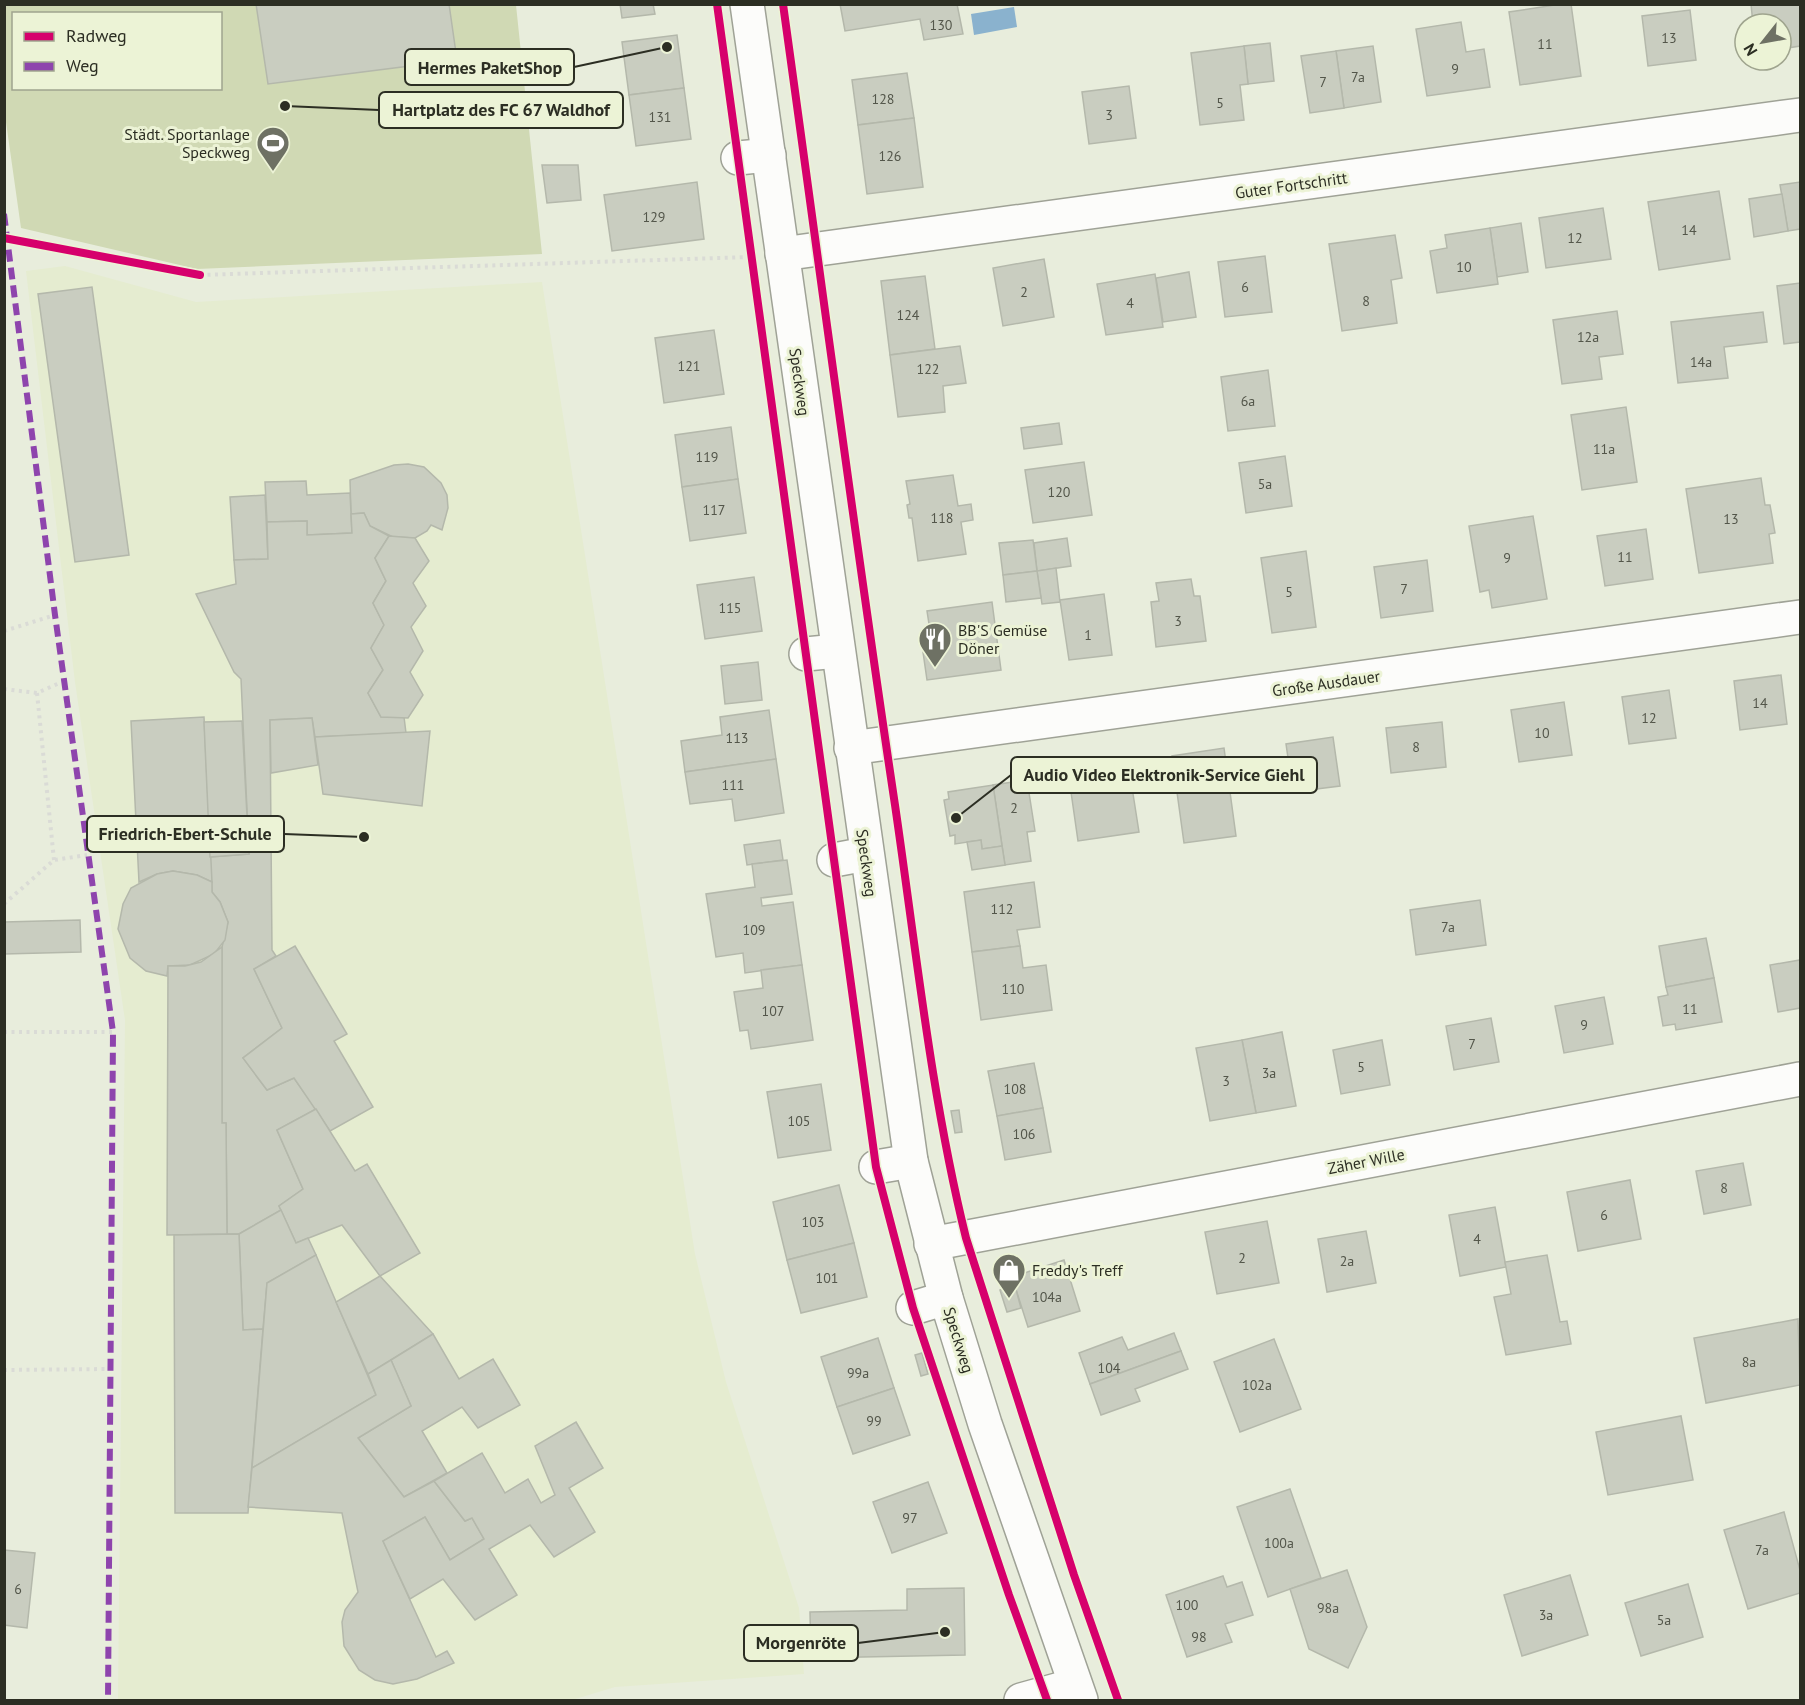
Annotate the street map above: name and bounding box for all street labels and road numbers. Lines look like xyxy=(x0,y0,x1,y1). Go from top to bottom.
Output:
street label: Guter Fortschritt xyxy=(1234,167,1349,203)
street label: Speckweg xyxy=(785,347,815,417)
street label: Große Ausdauer xyxy=(1271,665,1382,700)
street label: Speckweg xyxy=(852,828,882,898)
street label: Zäher Wille xyxy=(1326,1144,1406,1178)
street label: Speckweg xyxy=(939,1305,979,1375)

